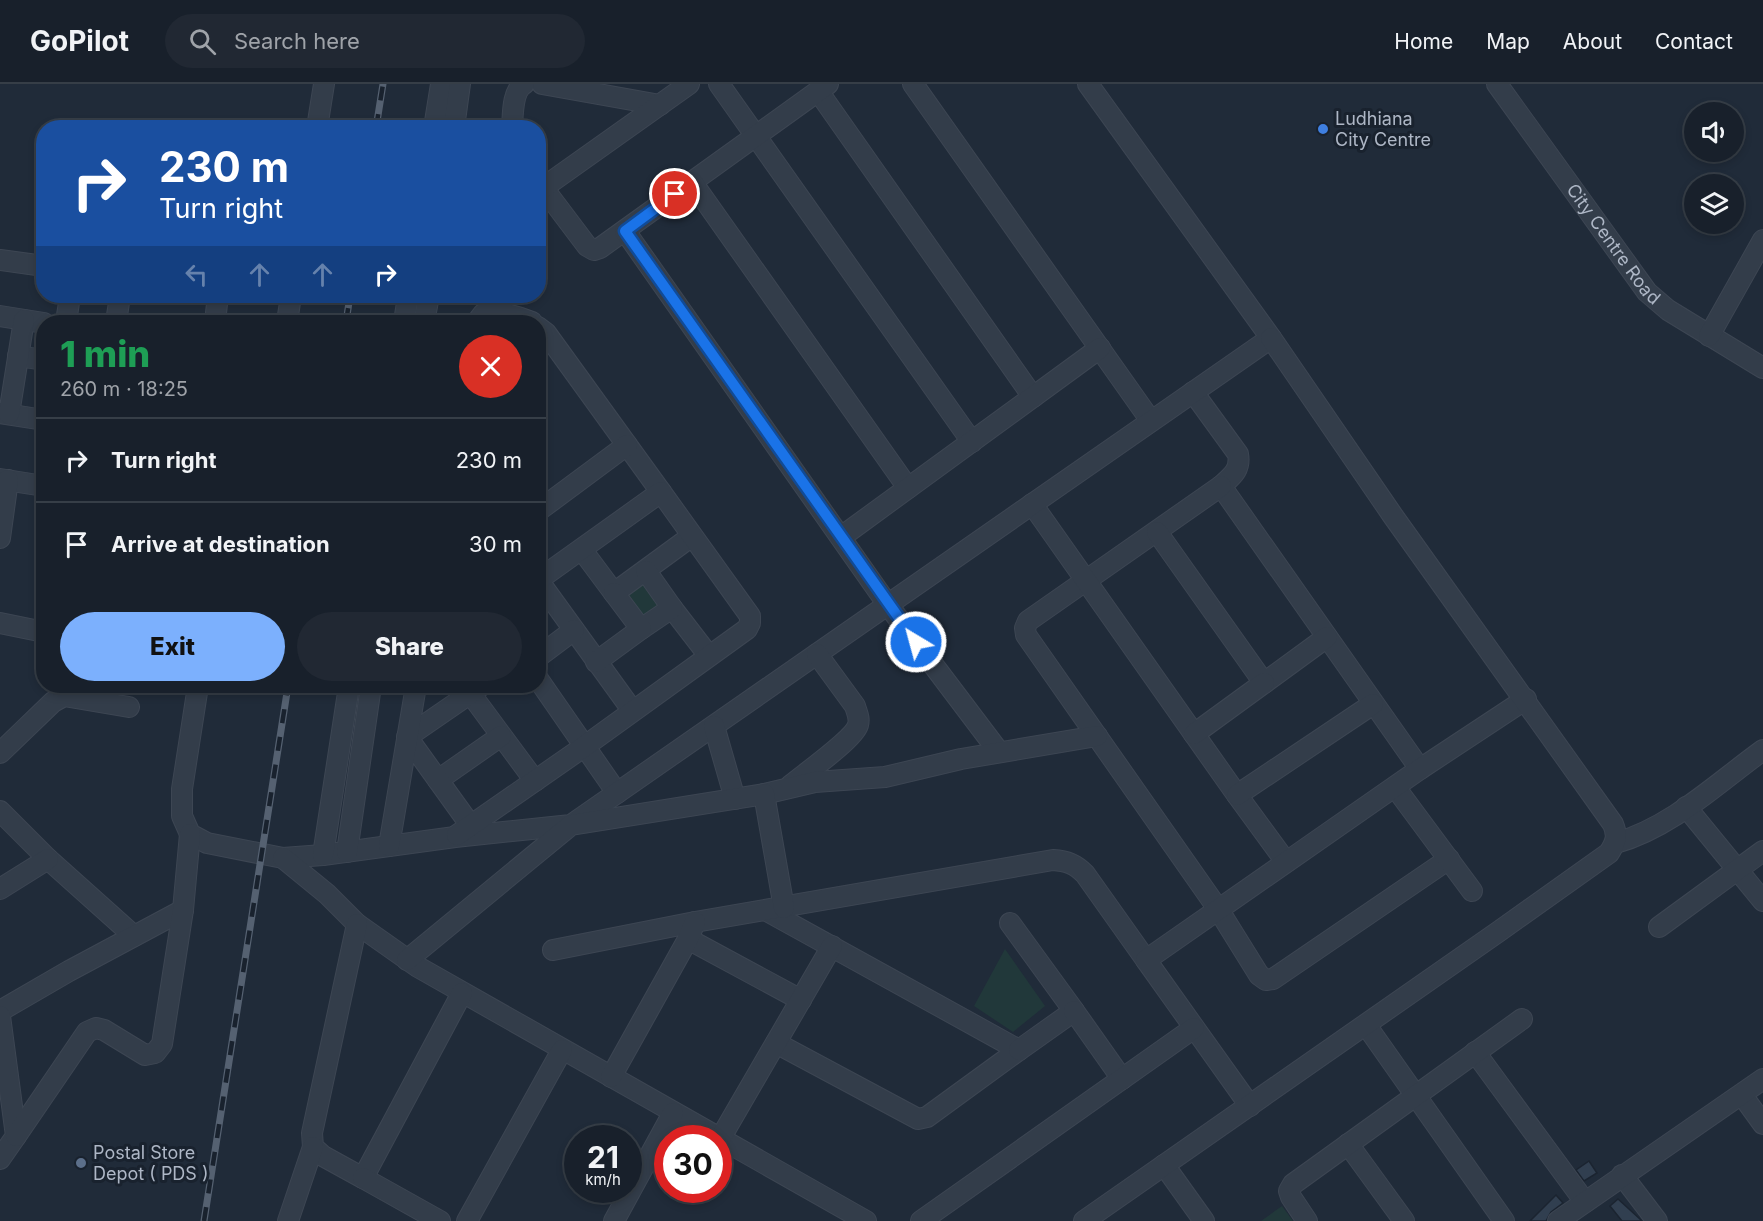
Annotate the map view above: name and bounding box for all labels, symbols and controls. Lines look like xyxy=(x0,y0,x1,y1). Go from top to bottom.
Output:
search box xyxy=(165,14,585,68)
text: GoPilot xyxy=(30,24,129,58)
icon: search xyxy=(186,25,219,58)
text: Search here xyxy=(234,28,360,54)
text: Home xyxy=(1394,29,1453,54)
text: Map xyxy=(1486,29,1530,54)
text: About xyxy=(1563,29,1622,54)
text: Contact xyxy=(1655,29,1733,54)
map controls xyxy=(1684,102,1744,234)
button: sound xyxy=(1684,102,1744,162)
place label: Ludhiana City Centre xyxy=(1335,108,1431,150)
marker: Ludhiana City Centre xyxy=(1316,122,1330,136)
text: 230 m xyxy=(159,141,289,192)
icon: right xyxy=(60,144,138,222)
pin xyxy=(649,168,700,219)
button: layers xyxy=(1684,174,1744,234)
icon: arrive xyxy=(658,177,691,210)
street label: City Centre Road xyxy=(1562,180,1665,309)
text: Turn right xyxy=(159,192,283,225)
icon: left xyxy=(180,258,213,291)
icon: ahead xyxy=(243,258,276,291)
icon: ahead xyxy=(306,258,339,291)
icon: right xyxy=(369,258,402,291)
text: 1 min xyxy=(60,332,150,376)
button: close xyxy=(459,335,522,398)
text: 260 m · 18:25 xyxy=(60,377,188,401)
icon: right xyxy=(60,444,93,477)
text: Turn right xyxy=(111,447,217,473)
text: 230 m xyxy=(456,447,522,473)
icon: arrive xyxy=(60,528,93,561)
text: Arrive at destination xyxy=(111,531,330,557)
text: 30 m xyxy=(469,531,522,557)
position arrow xyxy=(884,610,948,674)
button: Exit xyxy=(60,612,285,681)
button: Share xyxy=(297,612,522,681)
speed limit sign: 30 xyxy=(654,1125,732,1203)
text: 21 xyxy=(587,1139,619,1175)
place label: Postal Store Depot ( PDS ) xyxy=(93,1142,209,1184)
marker: Postal Store Depot ( PDS ) xyxy=(74,1156,88,1170)
text: km/h xyxy=(585,1170,621,1189)

